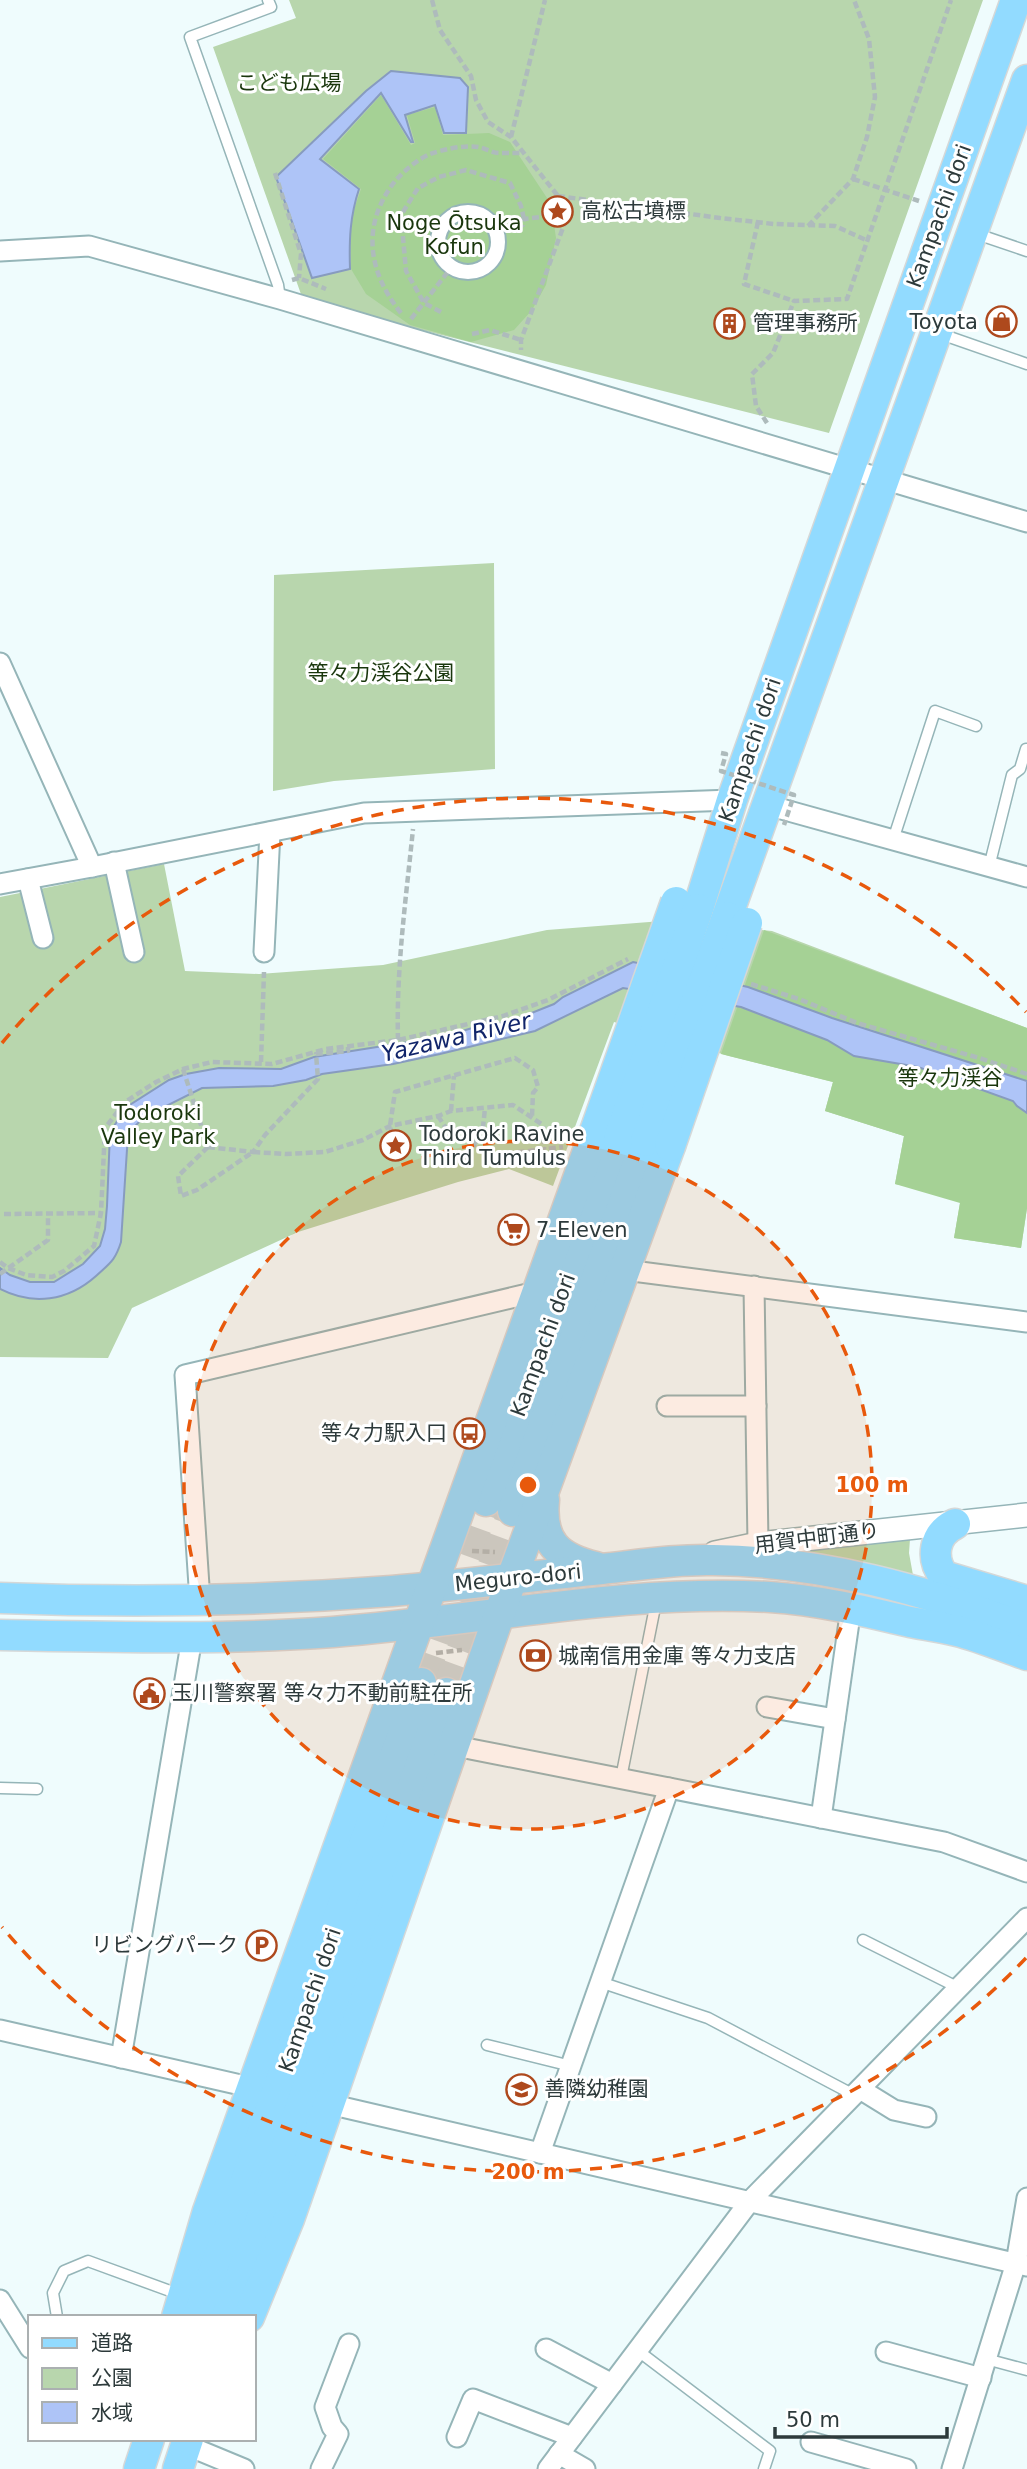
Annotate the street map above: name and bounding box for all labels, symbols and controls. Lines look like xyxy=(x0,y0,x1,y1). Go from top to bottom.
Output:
park label: こども広場 xyxy=(237,71,342,95)
street label: Kampachi dori xyxy=(902,141,976,291)
place icon: 高松古墳標 xyxy=(541,194,575,228)
place label: 高松古墳標 xyxy=(581,199,686,223)
park label: Noge Ōtsuka Kofun xyxy=(386,210,522,259)
shop icon: Toyota xyxy=(984,305,1018,339)
building icon: 管理事務所 xyxy=(713,306,747,340)
place label: Toyota xyxy=(909,310,978,334)
place label: 管理事務所 xyxy=(753,311,858,335)
park label: 等々力渓谷公園 xyxy=(308,661,455,685)
street label: Kampachi dori xyxy=(714,675,786,825)
water label: Yazawa River xyxy=(379,1007,534,1067)
park label: 等々力渓谷 xyxy=(898,1066,1003,1090)
park label: Todoroki Valley Park xyxy=(101,1101,216,1149)
place label: Todoroki Ravine Third Tumulus xyxy=(418,1122,584,1170)
place icon: Todoroki Ravine Third Tumulus xyxy=(379,1129,413,1163)
supermarket icon: 7-Eleven xyxy=(496,1213,530,1247)
place label: 7-Eleven xyxy=(536,1218,628,1242)
street label: Kampachi dori xyxy=(506,1270,580,1420)
bus stop icon: 等々力駅入口 xyxy=(453,1416,487,1450)
place label: 等々力駅入口 xyxy=(321,1421,447,1445)
centre of rings xyxy=(516,1473,540,1497)
text: 100 m xyxy=(835,1473,909,1497)
street label: 用賀中町通り xyxy=(753,1518,881,1558)
street label: Meguro-dori xyxy=(453,1559,583,1597)
bank icon: 城南信用金庫 等々力支店 xyxy=(518,1639,552,1673)
place label: 城南信用金庫 等々力支店 xyxy=(558,1644,796,1668)
public building icon: 玉川警察署 等々力不動前駐在所 xyxy=(132,1676,166,1710)
place label: 玉川警察署 等々力不動前駐在所 xyxy=(172,1681,473,1705)
street label: Kampachi dori xyxy=(274,1925,346,2075)
parking icon: リビングパーク xyxy=(244,1928,278,1962)
place label: リビングパーク xyxy=(91,1933,238,1957)
school or university icon: 善隣幼稚園 xyxy=(504,2072,538,2106)
place label: 善隣幼稚園 xyxy=(544,2077,649,2101)
text: 200 m xyxy=(491,2160,565,2184)
legend xyxy=(28,2315,256,2441)
text: 道路 xyxy=(91,2331,133,2355)
text: 公園 xyxy=(91,2366,133,2390)
scale bar xyxy=(775,2396,946,2440)
text: 水域 xyxy=(91,2401,133,2425)
text: 50 m xyxy=(786,2408,840,2432)

